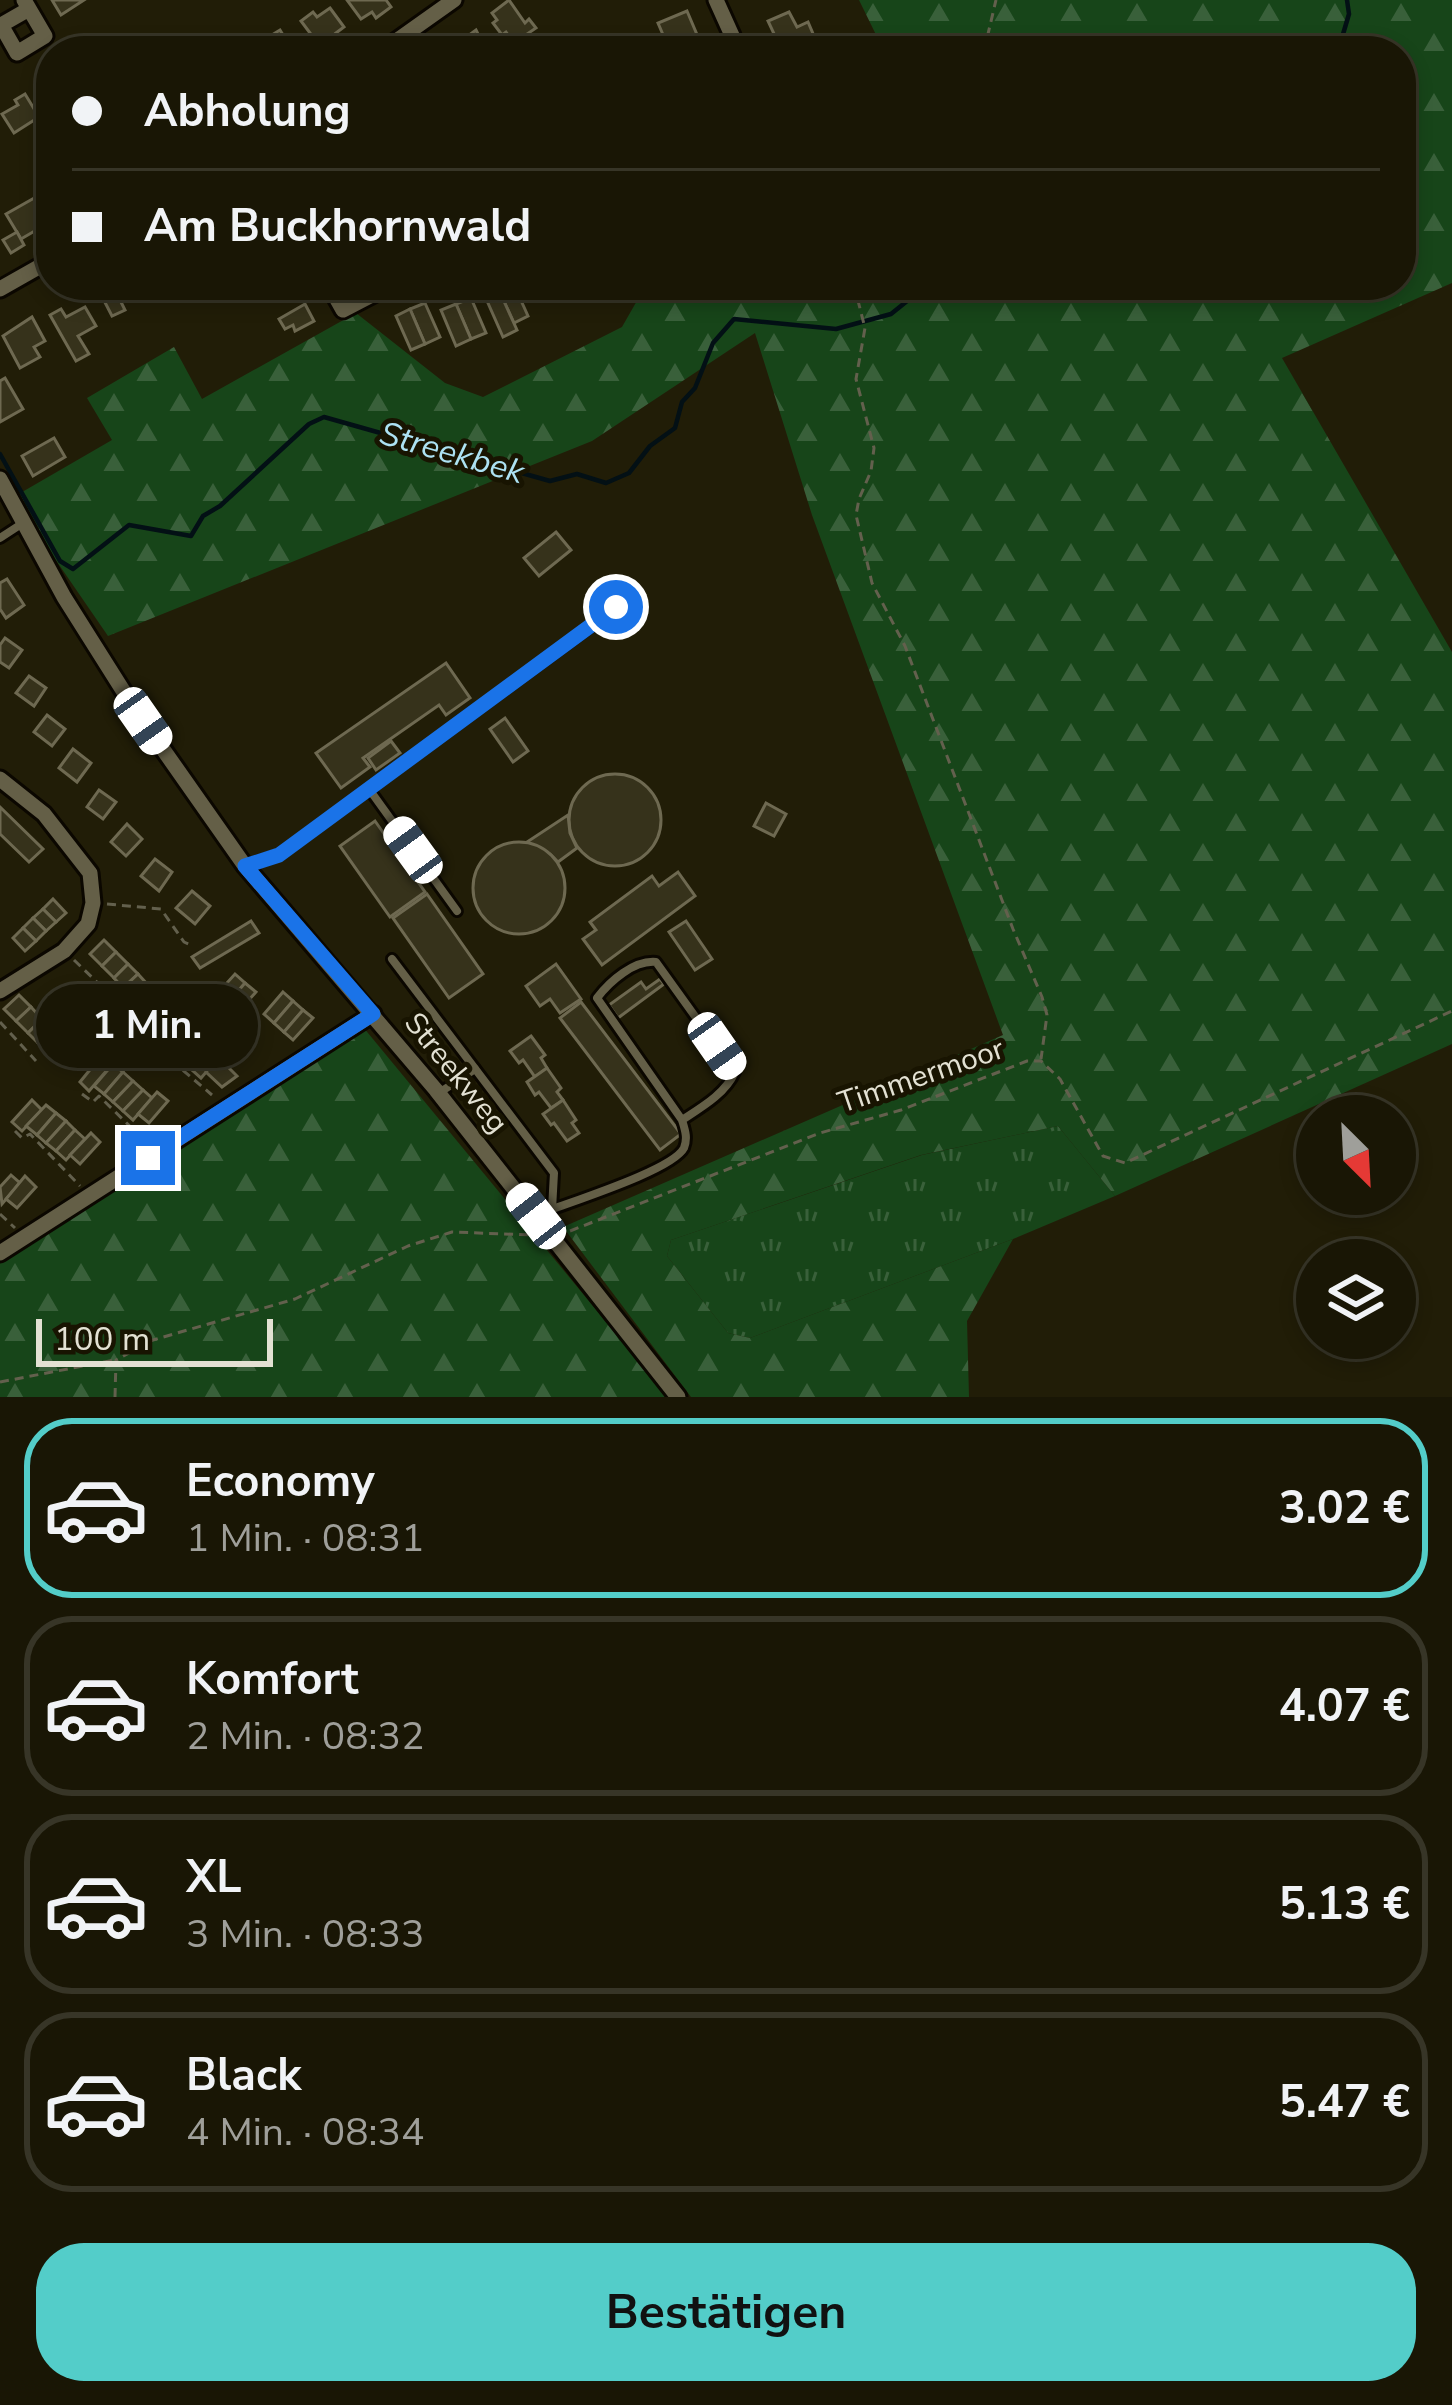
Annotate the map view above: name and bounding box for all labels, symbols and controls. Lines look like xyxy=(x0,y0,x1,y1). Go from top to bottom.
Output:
text: Abholung xyxy=(144,81,351,142)
text: Am Buckhornwald xyxy=(144,196,531,257)
water label: Streekbek xyxy=(375,411,531,495)
route start xyxy=(589,580,643,634)
car xyxy=(108,681,178,761)
car xyxy=(377,810,449,890)
callout: 1 Min. xyxy=(37,984,259,1068)
text: 1 Min. xyxy=(92,999,202,1052)
street label: Streekweg xyxy=(395,1004,517,1142)
car xyxy=(682,1006,752,1086)
street label: Timmermoor xyxy=(833,1028,1010,1124)
north arrow xyxy=(1296,1095,1416,1215)
map controls xyxy=(1296,1095,1416,1359)
route end xyxy=(121,1131,175,1185)
car xyxy=(500,1177,572,1255)
button: layers xyxy=(1296,1239,1416,1359)
scale bar xyxy=(36,1313,273,1366)
text: 100 m xyxy=(54,1317,150,1362)
text: Economy xyxy=(186,1451,375,1512)
icon: car xyxy=(42,1454,150,1562)
text: 3.02 € xyxy=(1279,1478,1410,1539)
text: 1 Min. · 08:31 xyxy=(186,1512,424,1565)
text: Komfort xyxy=(186,1649,359,1710)
icon: car xyxy=(42,1652,150,1760)
text: 4.07 € xyxy=(1279,1676,1410,1737)
text: 2 Min. · 08:32 xyxy=(186,1710,424,1763)
text: XL xyxy=(186,1847,242,1908)
icon: car xyxy=(42,1850,150,1958)
text: 5.13 € xyxy=(1279,1874,1410,1935)
text: 3 Min. · 08:33 xyxy=(186,1908,424,1961)
text: Black xyxy=(186,2045,301,2106)
icon: car xyxy=(42,2048,150,2156)
text: 5.47 € xyxy=(1279,2072,1410,2133)
text: 4 Min. · 08:34 xyxy=(186,2106,424,2159)
button: Bestätigen xyxy=(36,2243,1416,2381)

